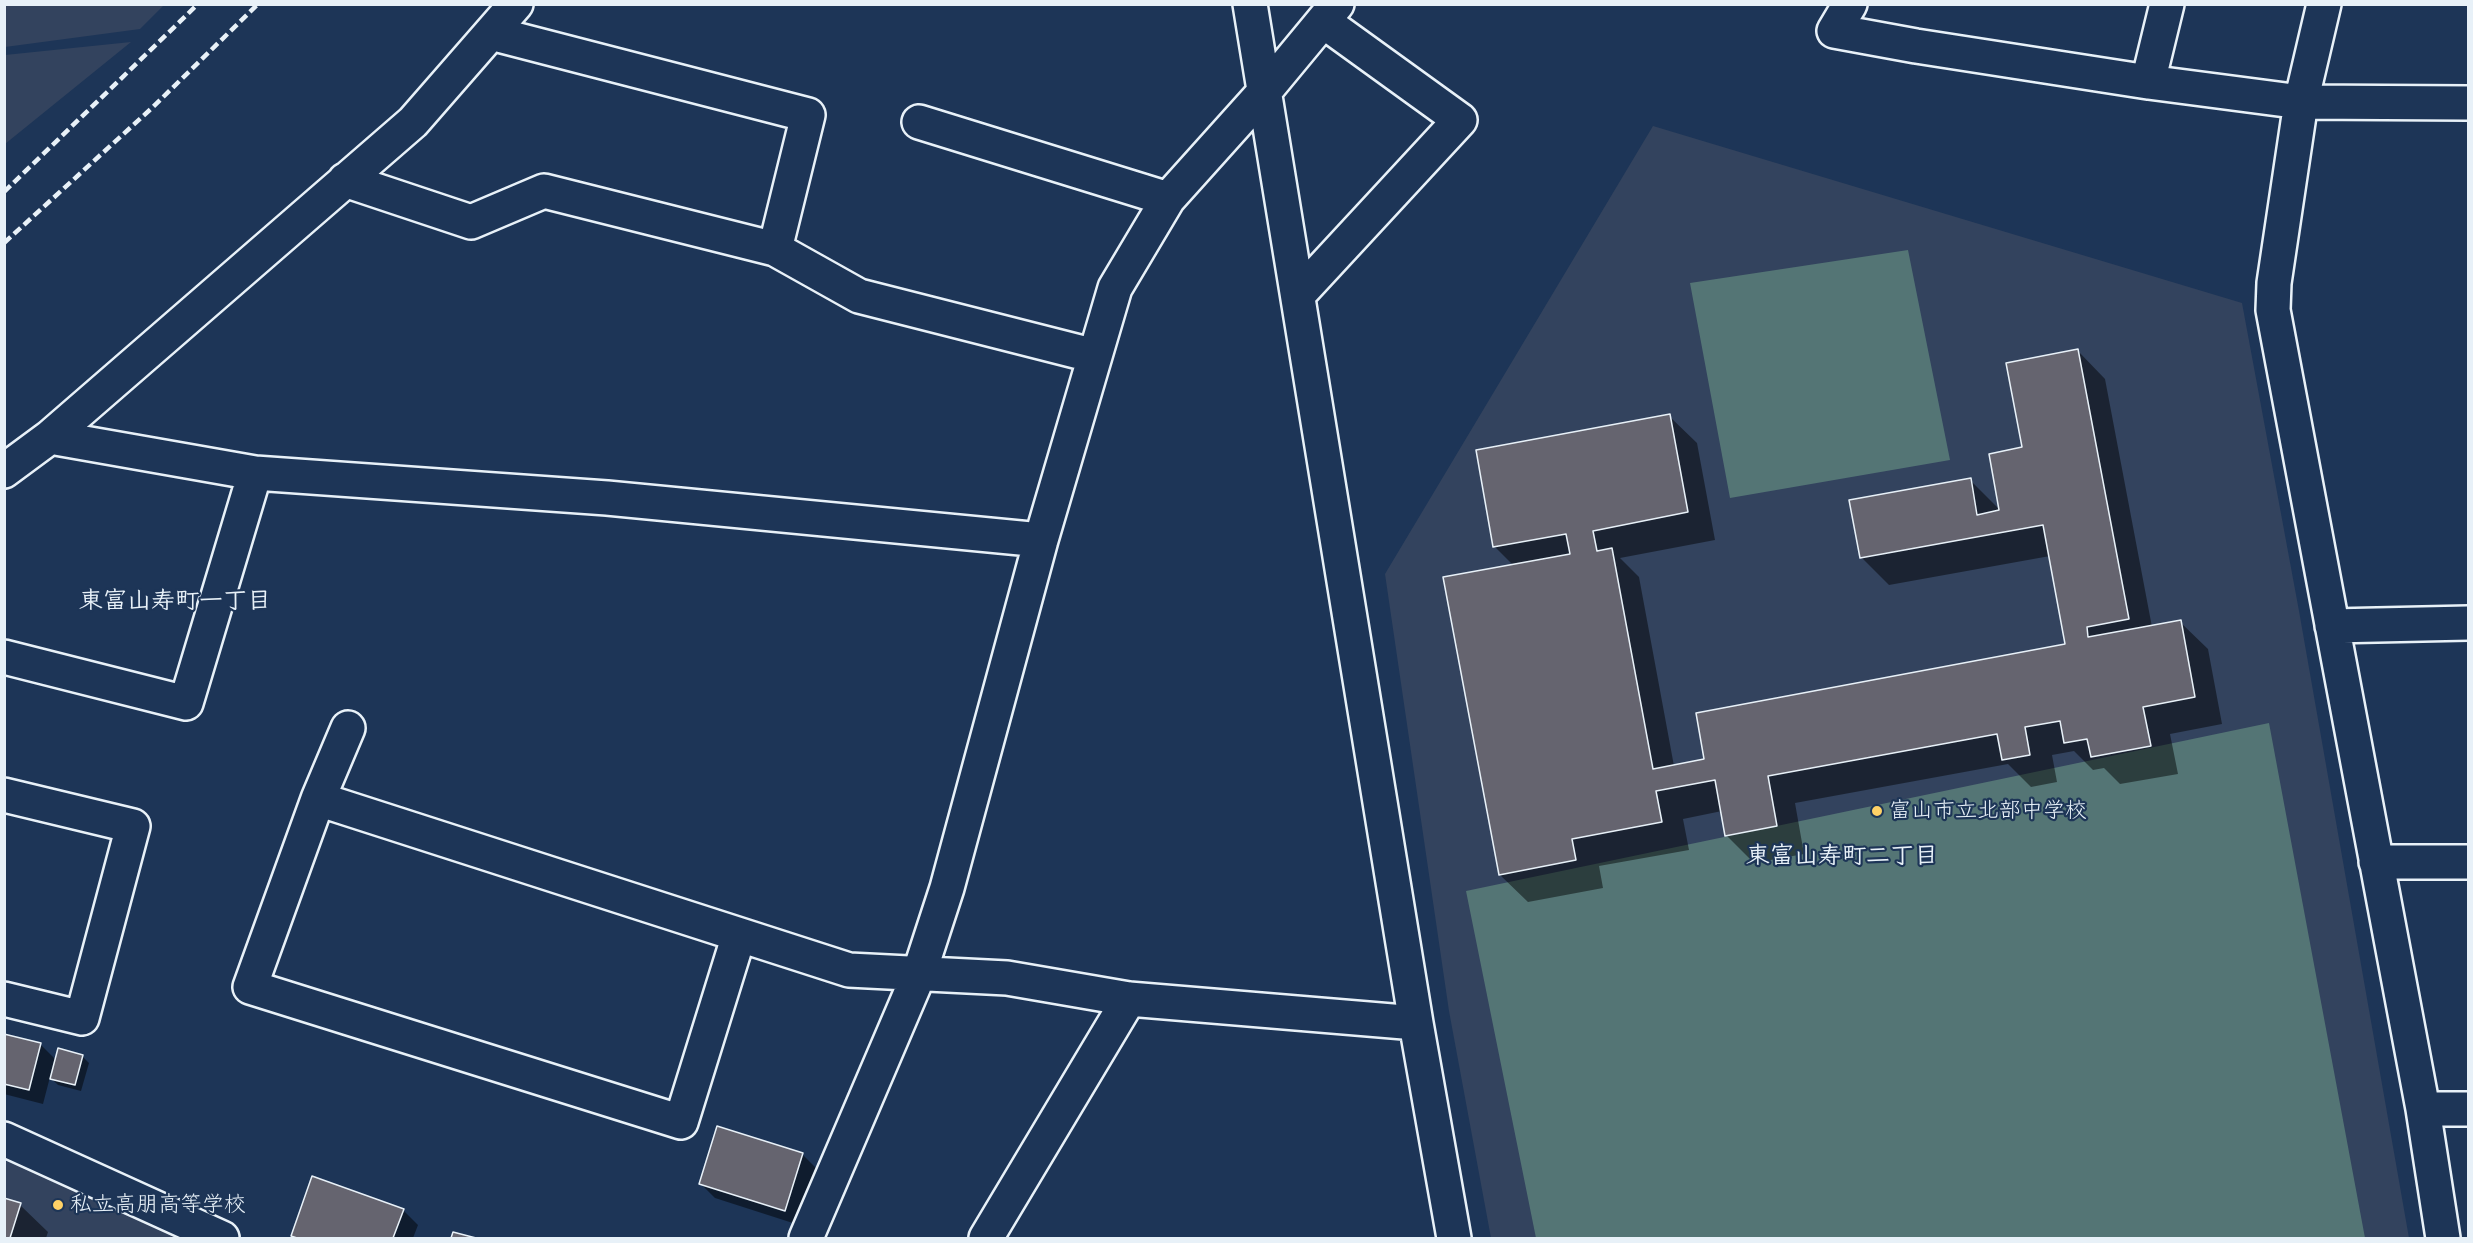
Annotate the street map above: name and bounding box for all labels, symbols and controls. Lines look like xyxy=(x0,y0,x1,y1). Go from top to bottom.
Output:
district label: 東富山寿町一丁目 xyxy=(79,587,271,615)
place label: 富山市立北部中学校 xyxy=(1889,798,2087,824)
marker: 富山市立北部中学校 xyxy=(1870,804,1884,818)
district label: 東富山寿町二丁目 xyxy=(1746,842,1938,870)
place label: 私立高朋高等学校 xyxy=(70,1192,246,1218)
marker: 私立高朋高等学校 xyxy=(51,1198,65,1212)

